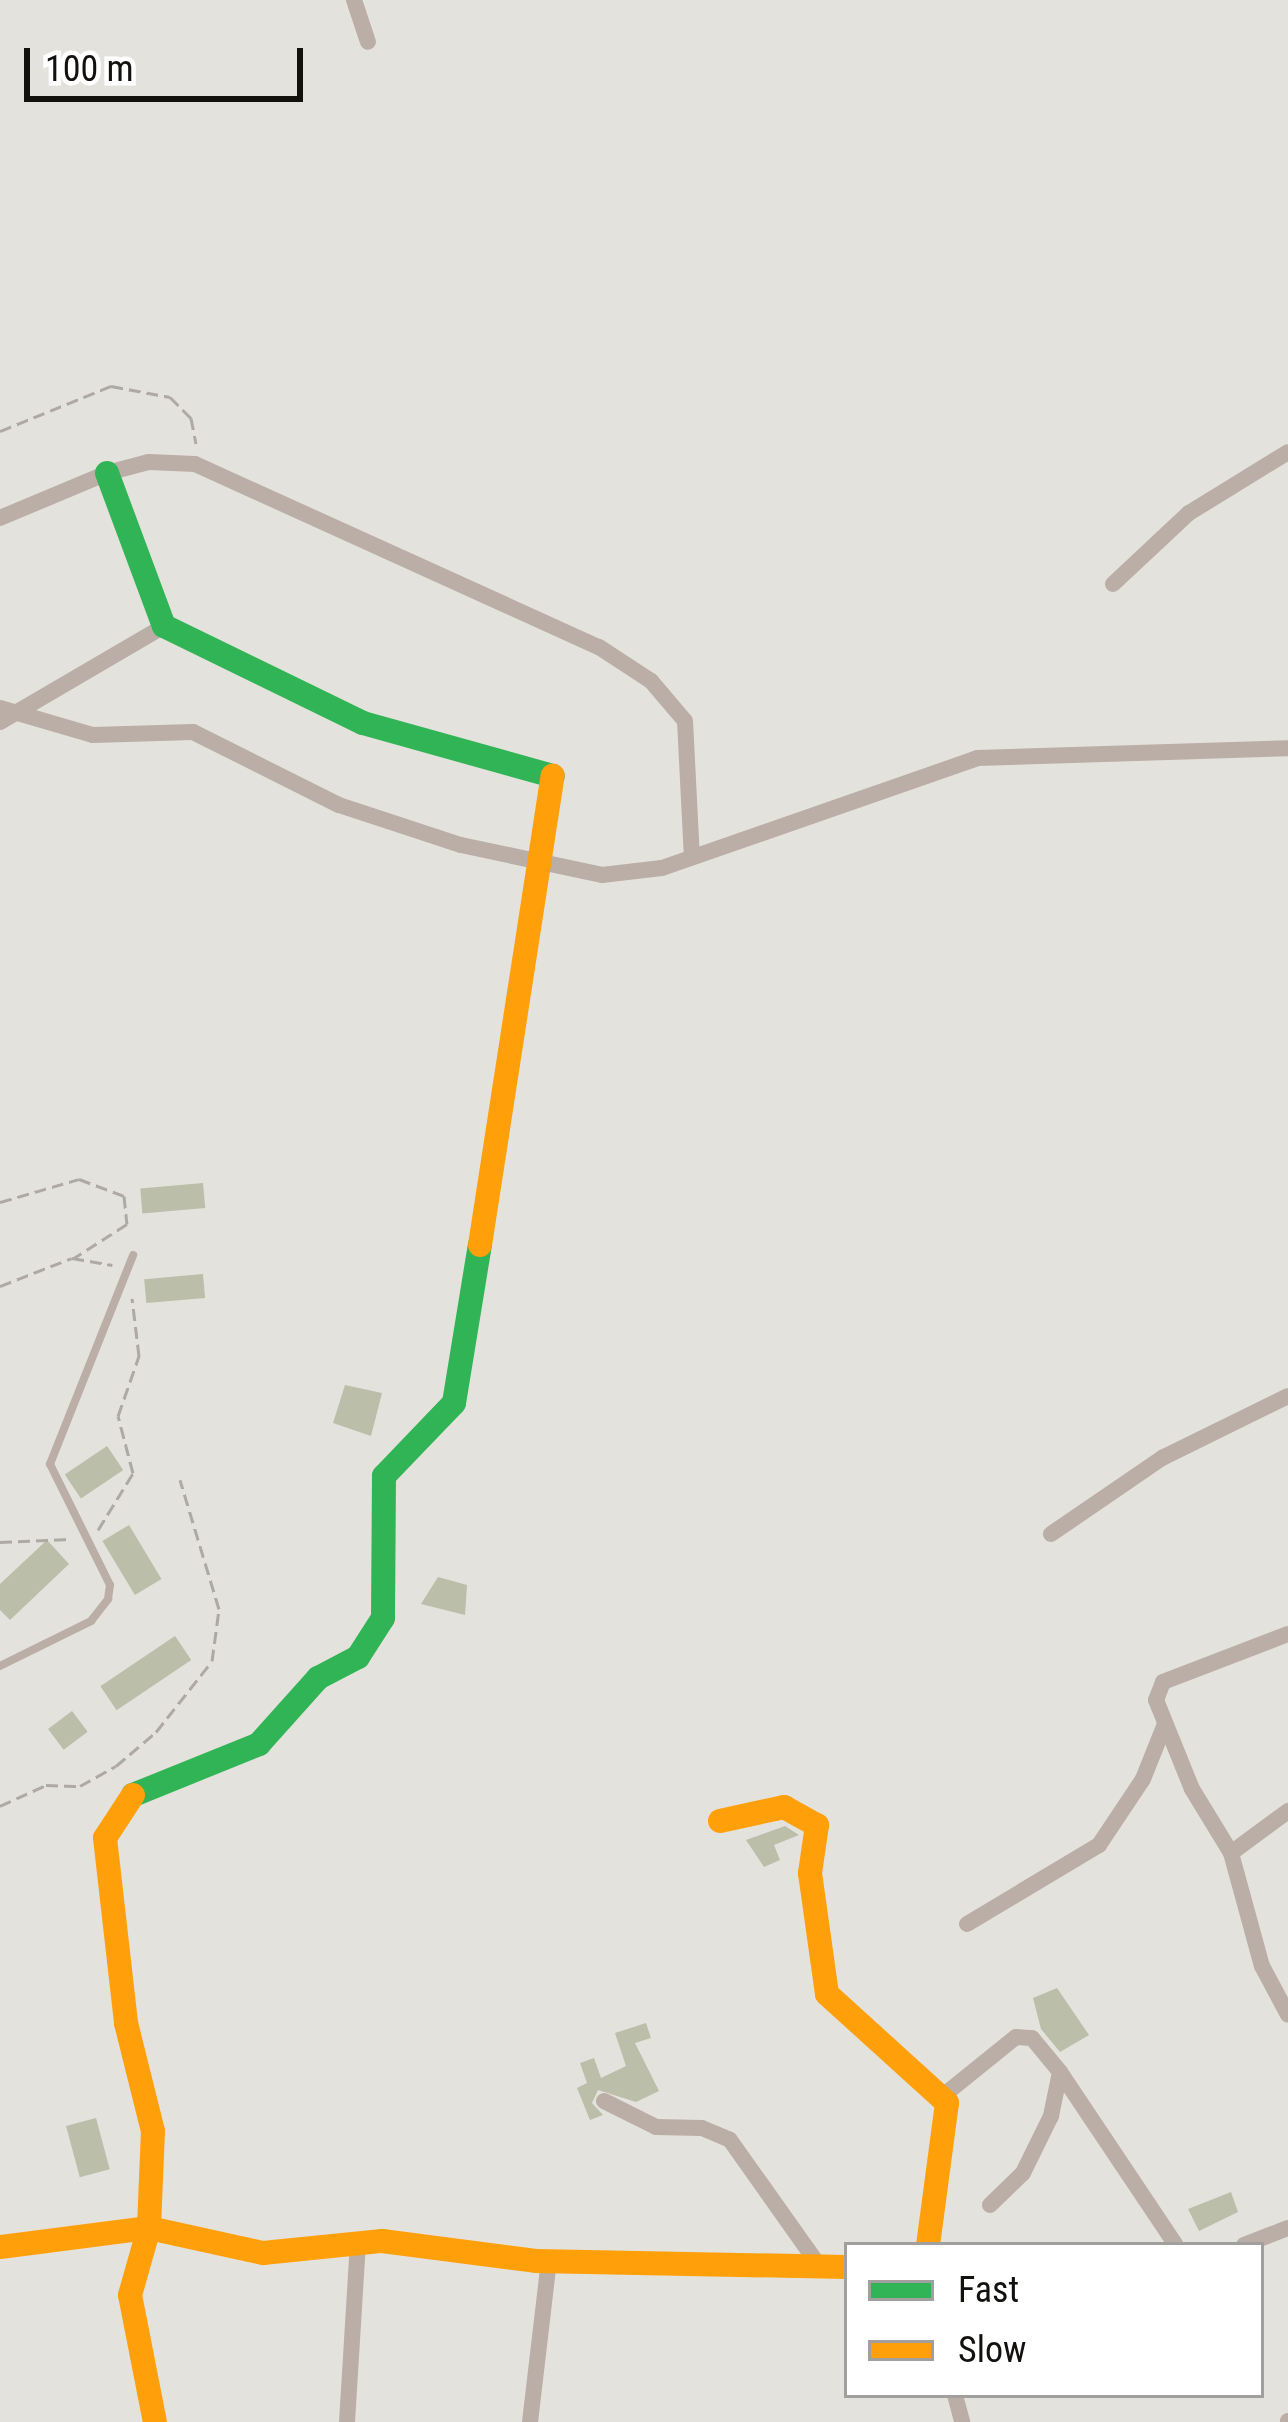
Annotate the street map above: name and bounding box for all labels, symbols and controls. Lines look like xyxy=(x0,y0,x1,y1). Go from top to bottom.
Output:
scale bar xyxy=(30,24,309,98)
text: 100 m xyxy=(45,48,134,90)
legend xyxy=(844,2242,1264,2398)
text: Fast xyxy=(958,2269,1019,2311)
text: Slow xyxy=(958,2329,1026,2371)

